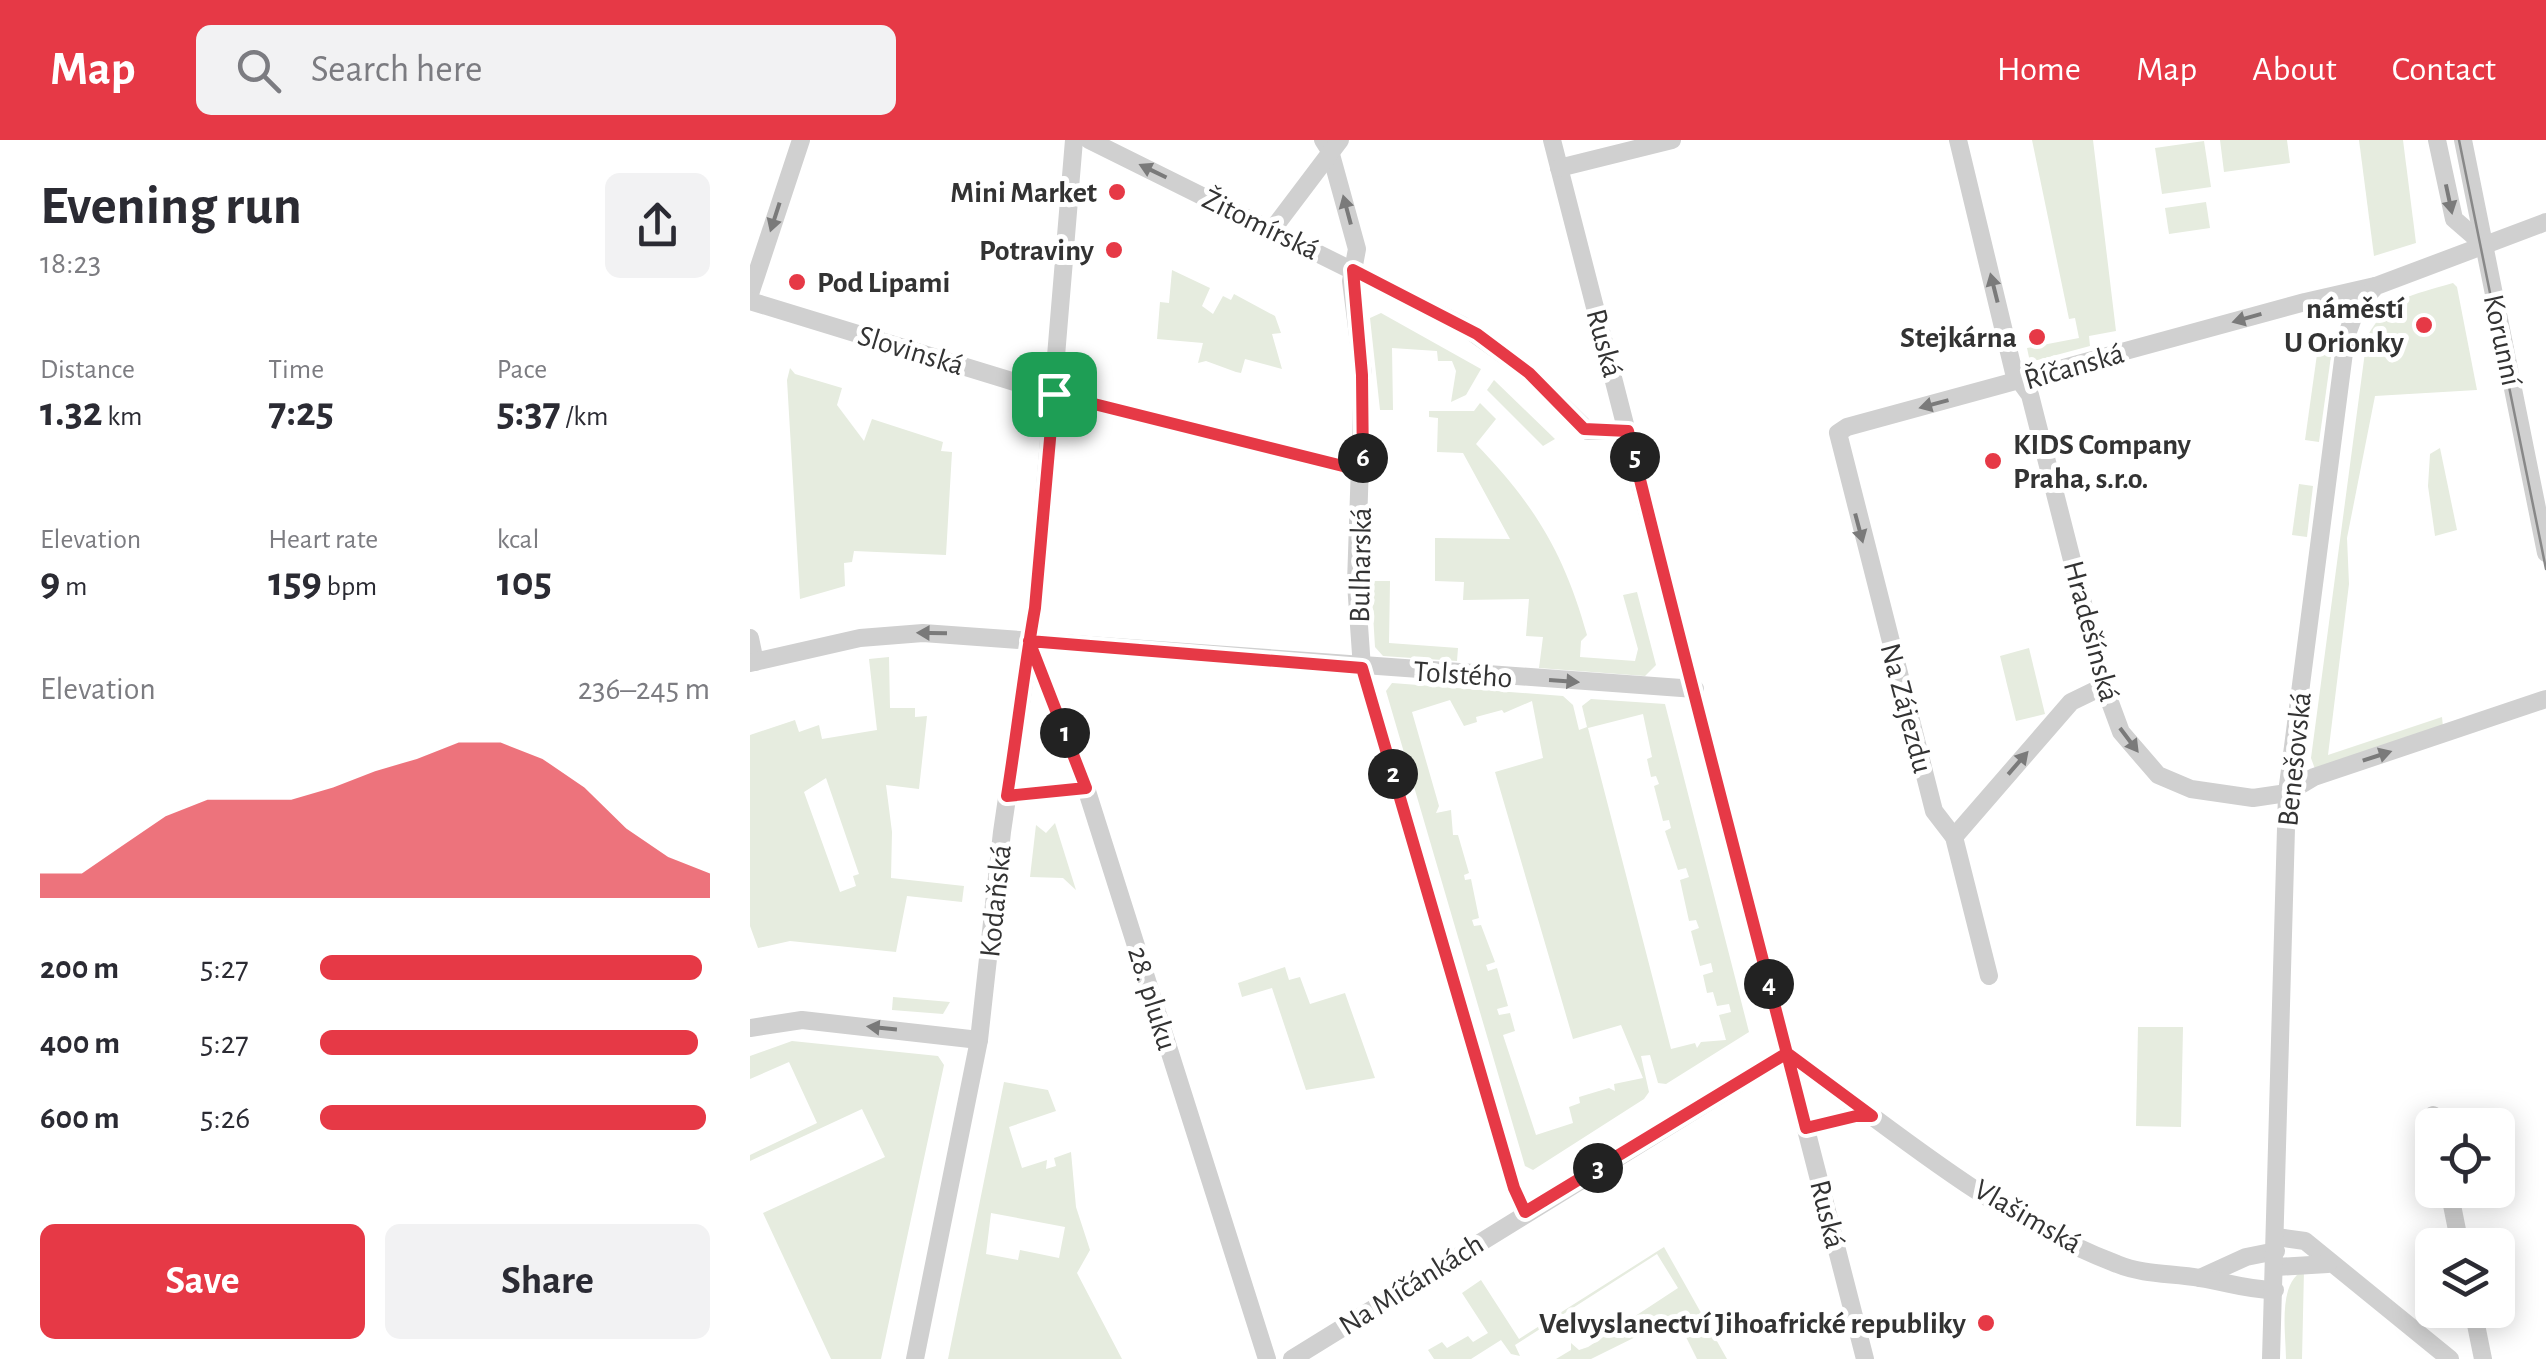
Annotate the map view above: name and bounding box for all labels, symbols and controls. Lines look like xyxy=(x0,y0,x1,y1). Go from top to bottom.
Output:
search box xyxy=(196,25,896,115)
icon: search xyxy=(231,43,286,98)
text: Map xyxy=(50,46,136,94)
text: Search here xyxy=(311,51,483,89)
text: Home xyxy=(1997,52,2081,87)
text: Map xyxy=(2136,52,2197,87)
text: About xyxy=(2252,52,2337,87)
text: Contact xyxy=(2392,52,2496,87)
one-way arrow xyxy=(1138,163,1167,180)
button: share xyxy=(605,173,710,278)
place label: Mini Market xyxy=(950,178,1097,208)
text: Evening run xyxy=(40,179,302,234)
marker: Mini Market xyxy=(1106,181,1128,203)
street label: Žitomírská xyxy=(1198,182,1324,266)
one-way arrow xyxy=(2442,184,2458,215)
one-way arrow xyxy=(1338,195,1354,226)
one-way arrow xyxy=(767,202,782,232)
place label: Potraviny xyxy=(979,236,1095,266)
marker: Potraviny xyxy=(1103,239,1125,261)
text: 18:23 xyxy=(40,247,101,279)
place label: Pod Lipami xyxy=(817,268,950,298)
marker: Pod Lipami xyxy=(786,271,808,293)
one-way arrow xyxy=(1986,272,2001,303)
street label: Korunní xyxy=(2478,292,2526,389)
place label: náměstí U Orionky xyxy=(2284,294,2405,358)
street label: Ruská xyxy=(1581,306,1628,381)
one-way arrow xyxy=(2231,311,2262,326)
marker: náměstí U Orionky xyxy=(2413,314,2435,336)
street label: Slovinská xyxy=(854,321,967,381)
place label: Stejkárna xyxy=(1900,323,2017,353)
marker: Stejkárna xyxy=(2026,326,2048,348)
street label: Říčanská xyxy=(2020,337,2128,395)
pin xyxy=(1012,352,1097,437)
text: Distance xyxy=(40,356,135,384)
text: Time xyxy=(268,356,324,384)
text: Pace xyxy=(497,356,547,384)
icon: arrive xyxy=(1027,367,1082,422)
text: 1.32 xyxy=(40,391,103,433)
text: 7:25 xyxy=(268,391,334,433)
text: 5:37 xyxy=(497,391,561,433)
one-way arrow xyxy=(1918,397,1949,413)
text: km xyxy=(103,403,142,431)
text: /km xyxy=(561,403,609,431)
place label: KIDS Company Praha, s.r.o. xyxy=(2013,430,2192,494)
pin: 5 xyxy=(1610,432,1660,482)
pin: 6 xyxy=(1338,433,1388,483)
text: 5 xyxy=(1629,443,1641,471)
text: 6 xyxy=(1356,444,1370,472)
marker: KIDS Company Praha, s.r.o. xyxy=(1982,450,2004,472)
street label: Bulharská xyxy=(1345,507,1377,623)
one-way arrow xyxy=(1852,513,1868,544)
text: Elevation xyxy=(40,526,141,554)
text: Heart rate xyxy=(268,526,378,554)
text: kcal xyxy=(497,526,539,554)
street label: Hradešínská xyxy=(2058,557,2124,705)
text: 9 xyxy=(40,561,60,603)
text: 159 xyxy=(268,561,322,603)
text: 105 xyxy=(497,561,552,603)
text: m xyxy=(60,573,87,601)
text: bpm xyxy=(322,573,377,601)
one-way arrow xyxy=(915,625,947,641)
street label: Na Zájezdu xyxy=(1874,640,1938,776)
street label: Tolstého xyxy=(1412,657,1513,693)
text: Elevation xyxy=(40,673,156,705)
text: 236–245 m xyxy=(578,673,710,705)
one-way arrow xyxy=(1548,674,1580,690)
street label: Benešovská xyxy=(2273,690,2317,828)
pin: 1 xyxy=(1040,708,1090,758)
text: 1 xyxy=(1060,719,1070,747)
one-way arrow xyxy=(2118,727,2138,753)
one-way arrow xyxy=(2362,747,2392,762)
pin: 2 xyxy=(1368,749,1418,799)
one-way arrow xyxy=(2006,751,2028,776)
text: 2 xyxy=(1386,760,1400,788)
street label: Kodaňská xyxy=(975,843,1017,959)
street label: 28. pluku xyxy=(1122,943,1182,1054)
text: 200 m xyxy=(40,952,119,984)
text: 5:27 xyxy=(200,952,249,984)
pin: 4 xyxy=(1744,959,1794,1009)
text: 4 xyxy=(1762,970,1776,998)
one-way arrow xyxy=(866,1020,898,1036)
text: 400 m xyxy=(40,1027,120,1059)
text: 5:27 xyxy=(200,1027,249,1059)
text: 600 m xyxy=(40,1102,119,1134)
text: 5:26 xyxy=(200,1102,250,1134)
map controls xyxy=(2415,1108,2515,1328)
button: locate xyxy=(2415,1108,2515,1208)
pin: 3 xyxy=(1573,1143,1623,1193)
text: 3 xyxy=(1592,1154,1604,1182)
street label: Vlašimská xyxy=(1969,1174,2086,1259)
street label: Ruská xyxy=(1804,1177,1850,1252)
button: Save xyxy=(40,1224,365,1339)
button: Share xyxy=(385,1224,710,1339)
button: layers xyxy=(2415,1228,2515,1328)
street label: Na Míčánkách xyxy=(1334,1229,1489,1341)
place label: Velvyslanectví Jihoafrické republiky xyxy=(1539,1309,1967,1339)
marker: Velvyslanectví Jihoafrické republiky xyxy=(1975,1312,1997,1334)

